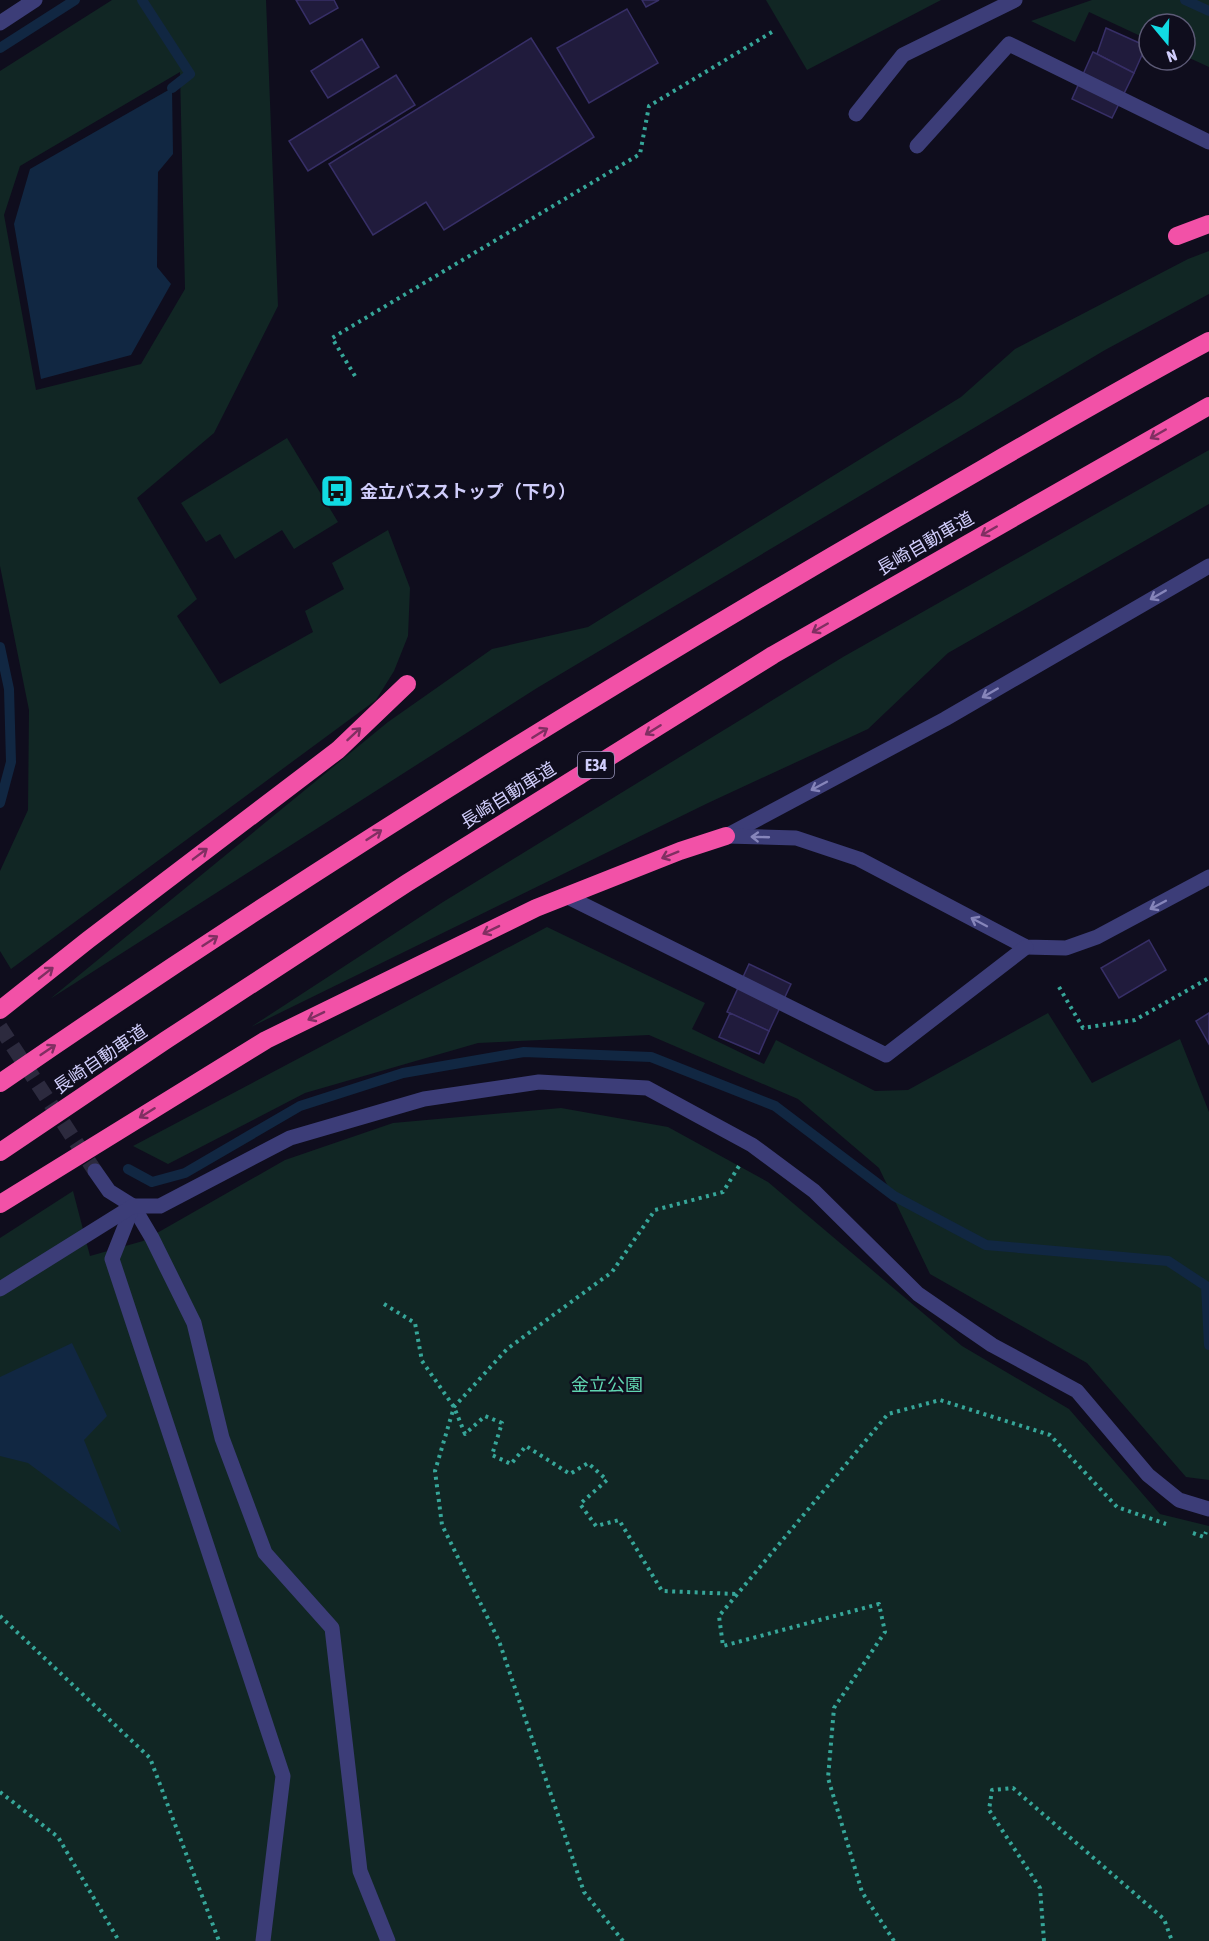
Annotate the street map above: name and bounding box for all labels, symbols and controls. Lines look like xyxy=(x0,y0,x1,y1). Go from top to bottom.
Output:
north arrow xyxy=(1137,12,1197,72)
text: N xyxy=(1164,46,1179,66)
one-way arrow xyxy=(1150,428,1167,440)
bus stop icon: 金立バスストップ（下り） xyxy=(319,473,355,509)
place label: 金立バスストップ（下り） xyxy=(360,481,576,502)
street label: 長崎自動車道 xyxy=(873,507,977,579)
one-way arrow xyxy=(980,526,998,537)
one-way arrow xyxy=(1150,590,1167,602)
one-way arrow xyxy=(811,623,828,635)
one-way arrow xyxy=(982,688,999,700)
one-way arrow xyxy=(645,724,662,736)
one-way arrow xyxy=(531,726,548,738)
one-way arrow xyxy=(346,728,361,742)
road number: E34 xyxy=(578,752,614,778)
street label: 長崎自動車道 xyxy=(457,757,559,833)
one-way arrow xyxy=(810,781,828,792)
one-way arrow xyxy=(365,829,382,841)
one-way arrow xyxy=(751,831,771,842)
one-way arrow xyxy=(192,848,208,861)
one-way arrow xyxy=(662,850,680,861)
one-way arrow xyxy=(1149,900,1167,911)
one-way arrow xyxy=(970,916,988,927)
one-way arrow xyxy=(482,925,500,937)
one-way arrow xyxy=(202,935,219,948)
one-way arrow xyxy=(38,967,54,980)
one-way arrow xyxy=(307,1010,325,1022)
street label: 長崎自動車道 xyxy=(49,1020,151,1098)
one-way arrow xyxy=(40,1044,56,1056)
one-way arrow xyxy=(139,1108,156,1120)
park label: 金立公園 xyxy=(571,1374,643,1395)

